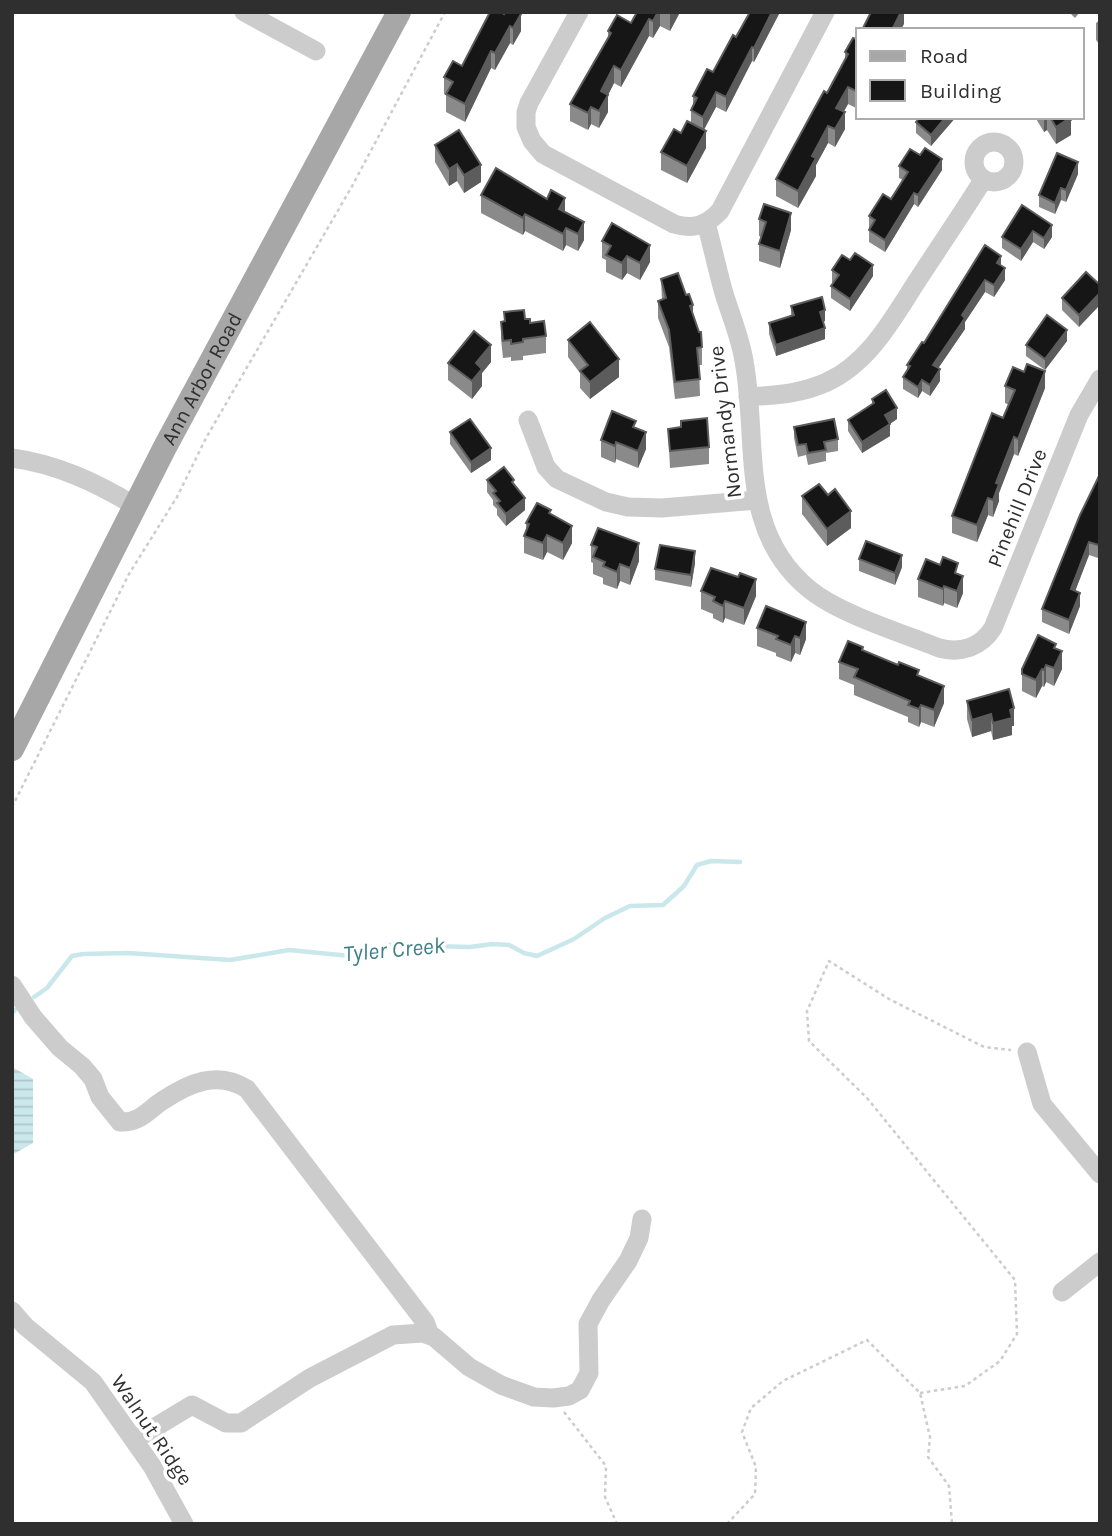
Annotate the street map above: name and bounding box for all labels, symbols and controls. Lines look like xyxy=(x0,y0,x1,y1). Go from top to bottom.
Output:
legend xyxy=(856,28,1084,119)
text: Road xyxy=(920,44,968,68)
text: Building xyxy=(920,79,1001,103)
street label: Ann Arbor Road xyxy=(156,308,247,449)
street label: Normandy Drive xyxy=(704,344,746,500)
street label: Pinehill Drive xyxy=(982,445,1052,571)
water label: Tyler Creek xyxy=(342,932,446,967)
street label: Walnut Ridge xyxy=(106,1370,198,1490)

